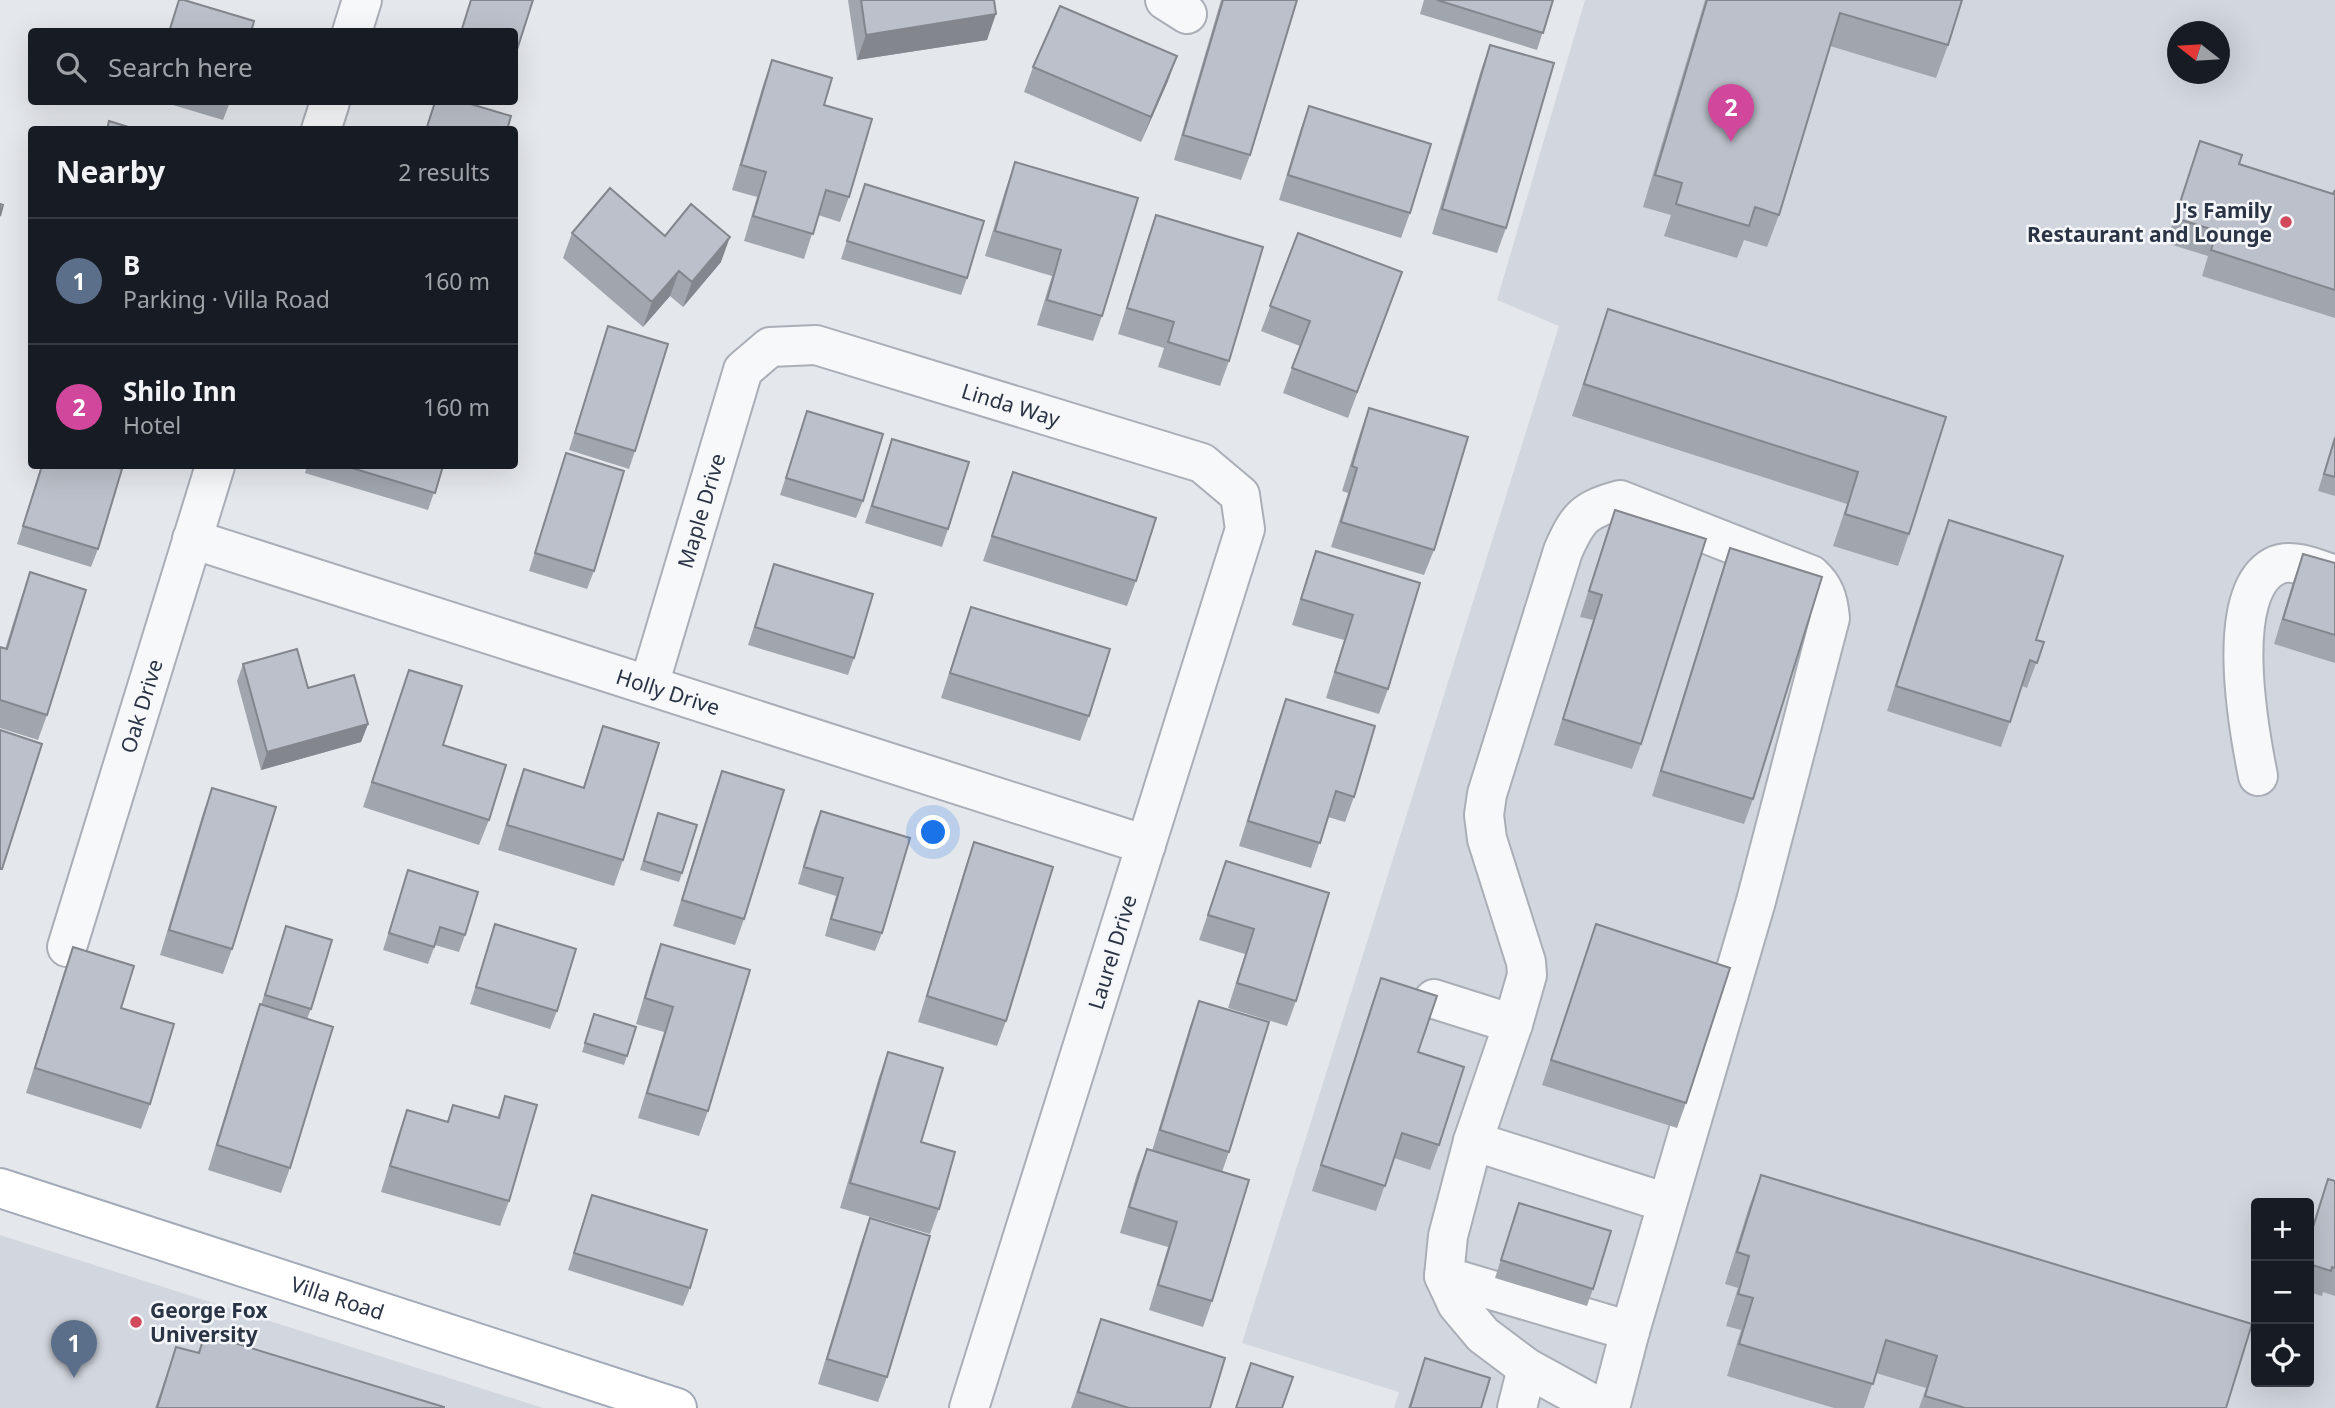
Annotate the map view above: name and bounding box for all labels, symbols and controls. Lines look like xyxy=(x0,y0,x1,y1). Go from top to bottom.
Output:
north arrow xyxy=(2167,21,2230,84)
search box xyxy=(28,28,518,105)
icon: search xyxy=(52,48,90,86)
text: Search here xyxy=(108,49,253,85)
pin: 2 xyxy=(1708,84,1754,142)
text: Nearby xyxy=(56,151,165,192)
text: 2 results xyxy=(398,156,490,188)
place label: J's Family Restaurant and Lounge xyxy=(2027,196,2272,248)
marker: J's Family Restaurant and Lounge xyxy=(2278,214,2294,230)
text: B xyxy=(123,247,140,283)
text: 1 xyxy=(72,265,86,297)
text: 160 m xyxy=(423,265,490,297)
text: Parking · Villa Road xyxy=(123,283,330,315)
text: Shilo Inn xyxy=(123,373,237,409)
street label: Linda Way xyxy=(958,376,1064,433)
text: 2 xyxy=(72,391,86,423)
text: 160 m xyxy=(423,391,490,423)
text: Hotel xyxy=(123,409,181,441)
street label: Maple Drive xyxy=(671,450,731,571)
street label: Oak Drive xyxy=(113,656,169,757)
street label: Holly Drive xyxy=(613,662,723,721)
your location xyxy=(916,815,950,849)
street label: Laurel Drive xyxy=(1081,891,1143,1013)
map controls xyxy=(2251,1198,2314,1387)
button: + xyxy=(2251,1198,2314,1261)
button: − xyxy=(2251,1261,2314,1324)
street label: Villa Road xyxy=(287,1269,388,1326)
place label: George Fox University xyxy=(150,1296,269,1348)
marker: George Fox University xyxy=(128,1314,144,1330)
pin: 1 xyxy=(51,1320,97,1378)
button: locate xyxy=(2251,1324,2314,1387)

